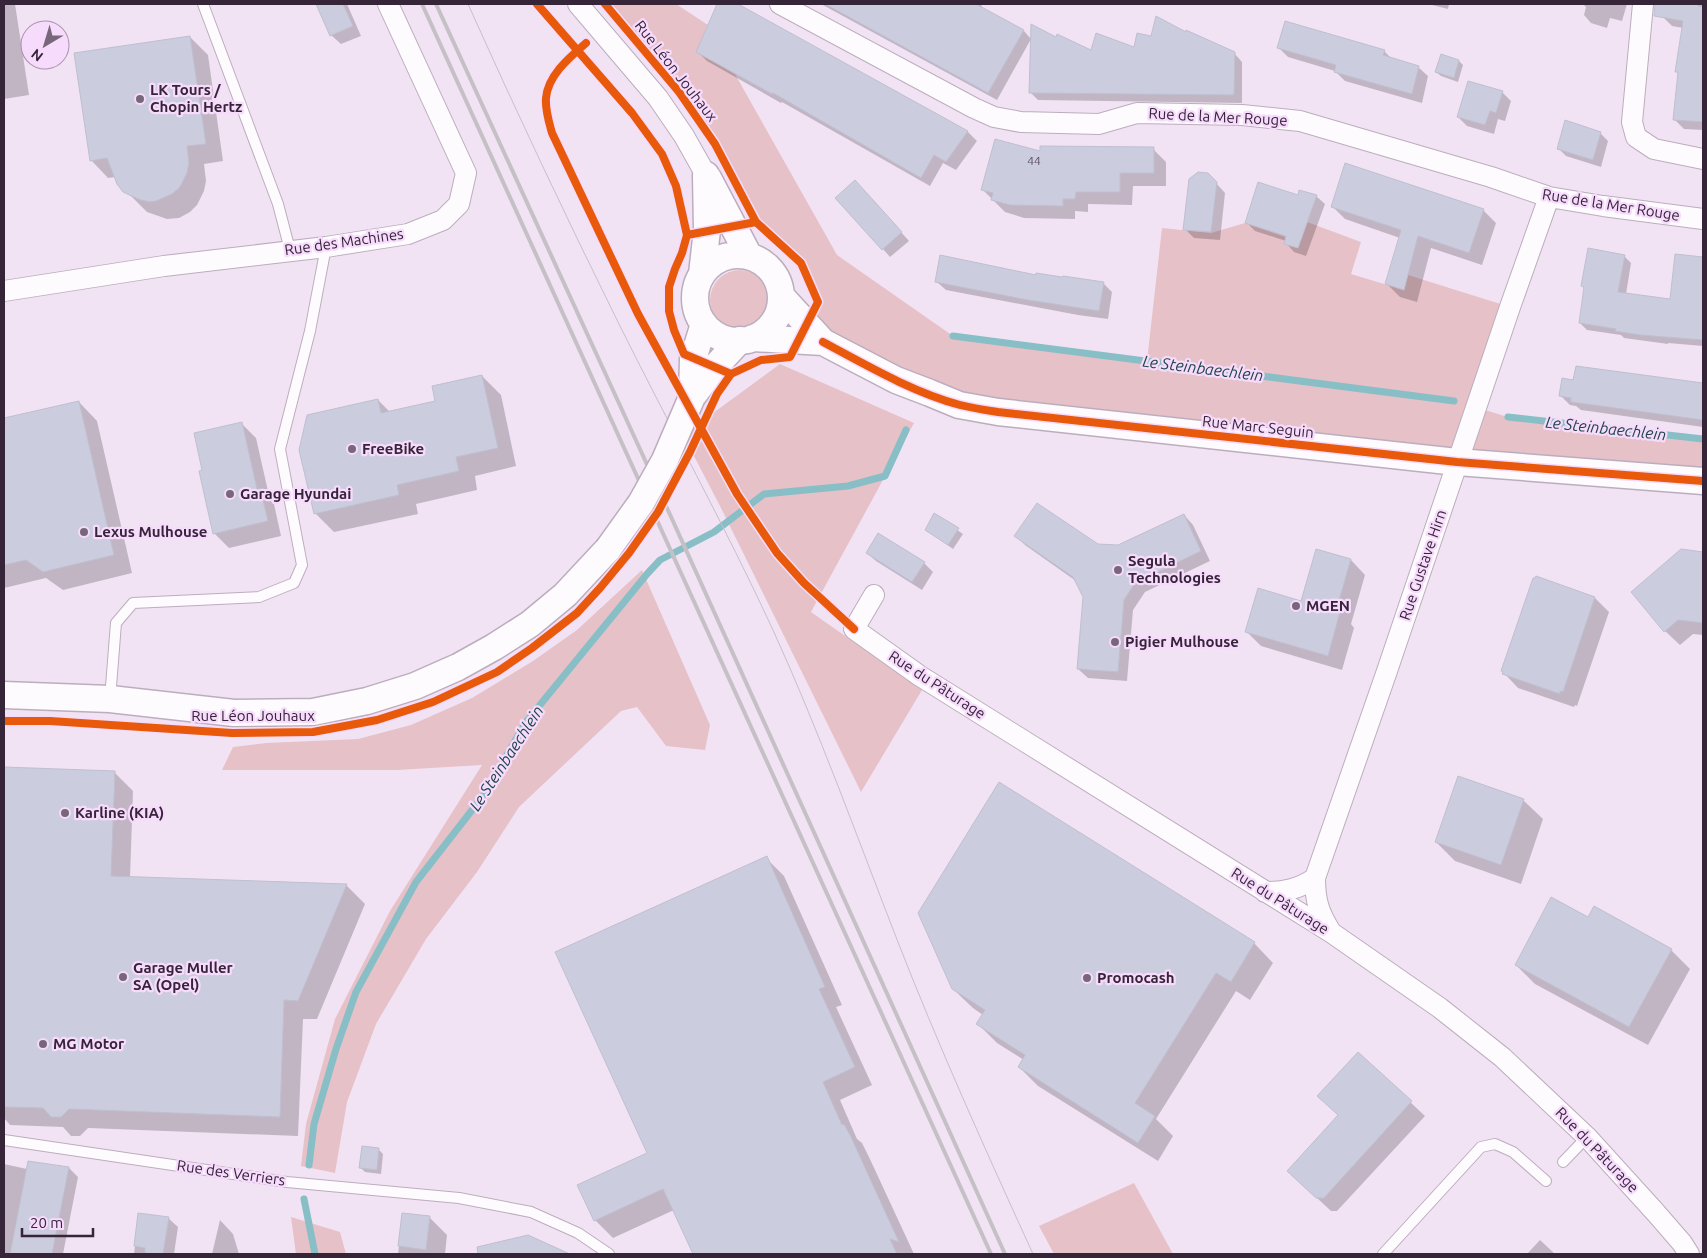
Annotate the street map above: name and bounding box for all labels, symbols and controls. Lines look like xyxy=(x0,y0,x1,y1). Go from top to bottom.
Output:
street label: Rue Léon Jouhaux xyxy=(632,17,721,125)
north arrow xyxy=(20,20,70,70)
text: N xyxy=(28,46,46,65)
place label: LK Tours / Chopin Hertz xyxy=(150,81,242,115)
marker: LK Tours / Chopin Hertz xyxy=(134,93,146,105)
street label: Rue de la Mer Rouge xyxy=(1148,104,1288,129)
house number: 44 xyxy=(1027,154,1041,167)
street label: Rue de la Mer Rouge xyxy=(1541,185,1681,224)
street label: Rue des Machines xyxy=(283,225,404,258)
water label: Le Steinbaechlein xyxy=(1142,352,1264,384)
street label: Rue Marc Seguin xyxy=(1201,412,1315,441)
water label: Le Steinbaechlein xyxy=(1545,413,1667,443)
place label: FreeBike xyxy=(362,440,424,457)
marker: FreeBike xyxy=(346,443,358,455)
place label: Garage Hyundai xyxy=(240,485,351,502)
marker: Garage Hyundai xyxy=(224,488,236,500)
street label: Rue Gustave Hirn xyxy=(1396,507,1449,622)
place label: Lexus Mulhouse xyxy=(94,523,207,540)
marker: Lexus Mulhouse xyxy=(78,526,90,538)
place label: Segula Technologies xyxy=(1128,552,1221,586)
marker: Segula Technologies xyxy=(1112,564,1124,576)
place label: MGEN xyxy=(1306,597,1350,614)
marker: MGEN xyxy=(1290,600,1302,612)
place label: Pigier Mulhouse xyxy=(1125,633,1239,650)
marker: Pigier Mulhouse xyxy=(1109,636,1121,648)
street label: Rue du Pâturage xyxy=(886,647,989,722)
water label: Le Steinbaechlein xyxy=(465,702,547,814)
street label: Rue Léon Jouhaux xyxy=(191,707,315,724)
place label: Karline (KIA) xyxy=(75,804,164,821)
marker: Karline (KIA) xyxy=(59,807,71,819)
street label: Rue du Pâturage xyxy=(1228,864,1332,937)
place label: Garage Muller SA (Opel) xyxy=(133,959,234,993)
place label: Promocash xyxy=(1097,969,1175,986)
marker: Garage Muller SA (Opel) xyxy=(117,971,129,983)
marker: Promocash xyxy=(1081,972,1093,984)
place label: MG Motor xyxy=(53,1035,125,1052)
marker: MG Motor xyxy=(37,1038,49,1050)
street label: Rue du Pâturage xyxy=(1552,1104,1642,1196)
street label: Rue des Verriers xyxy=(176,1156,286,1189)
scale bar xyxy=(22,1206,94,1238)
text: 20 m xyxy=(30,1214,63,1231)

